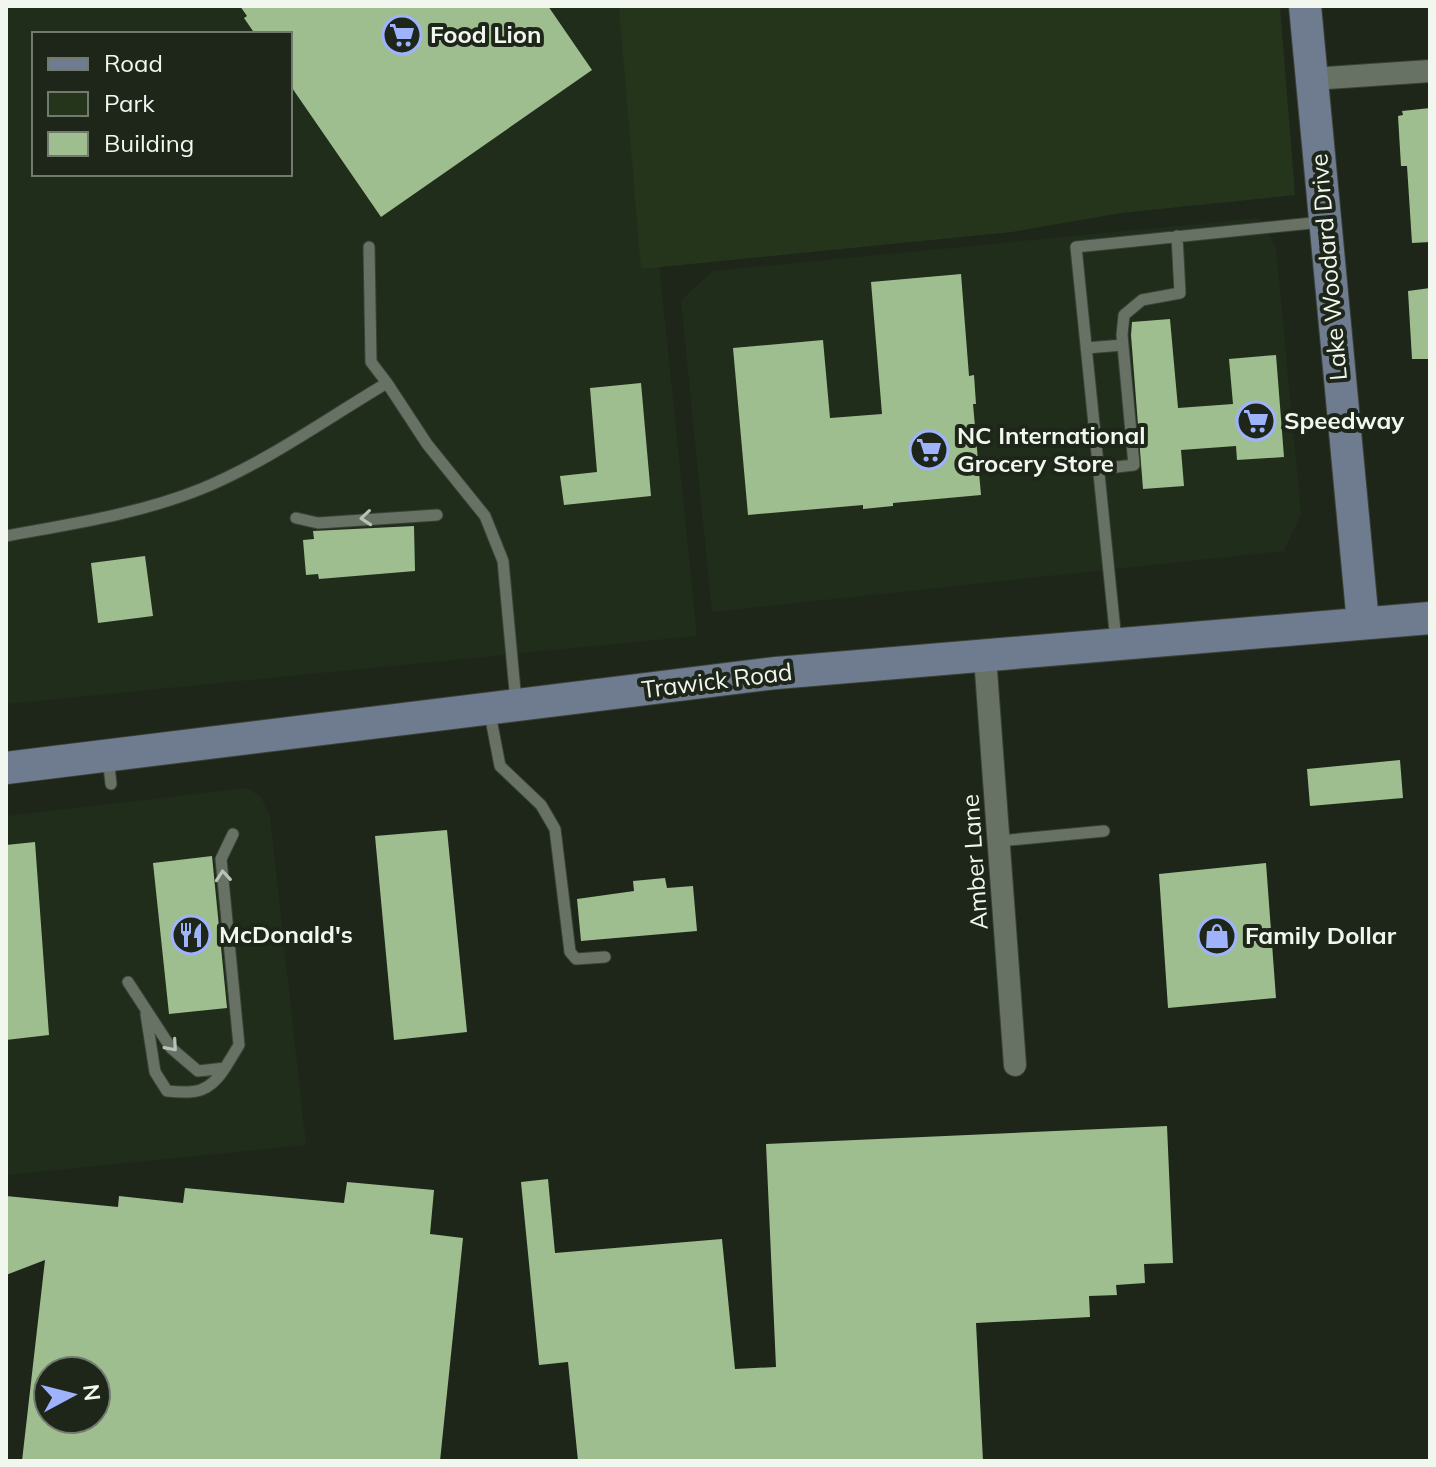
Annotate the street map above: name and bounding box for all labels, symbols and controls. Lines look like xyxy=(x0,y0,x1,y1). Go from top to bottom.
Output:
supermarket icon: Food Lion xyxy=(381,14,423,56)
place label: Food Lion xyxy=(430,19,542,49)
legend xyxy=(32,32,292,176)
text: Road xyxy=(104,48,163,78)
text: Park xyxy=(104,88,155,118)
text: Building xyxy=(104,128,194,158)
street label: Lake Woodard Drive xyxy=(1303,152,1353,382)
supermarket icon: Speedway xyxy=(1235,400,1277,442)
place label: Speedway xyxy=(1284,405,1405,435)
place label: NC International Grocery Store xyxy=(957,420,1146,478)
supermarket icon: NC International Grocery Store xyxy=(908,429,950,471)
one-way arrow xyxy=(359,509,372,526)
street label: Trawick Road xyxy=(640,656,794,704)
street label: Amber Lane xyxy=(954,793,994,931)
one-way arrow xyxy=(214,869,231,882)
restaurant icon: McDonald's xyxy=(170,914,212,956)
shop icon: Family Dollar xyxy=(1196,915,1238,957)
place label: McDonald's xyxy=(219,919,353,949)
place label: Family Dollar xyxy=(1245,920,1397,950)
one-way arrow xyxy=(162,1037,176,1052)
north arrow xyxy=(32,1355,112,1435)
text: N xyxy=(77,1383,107,1403)

